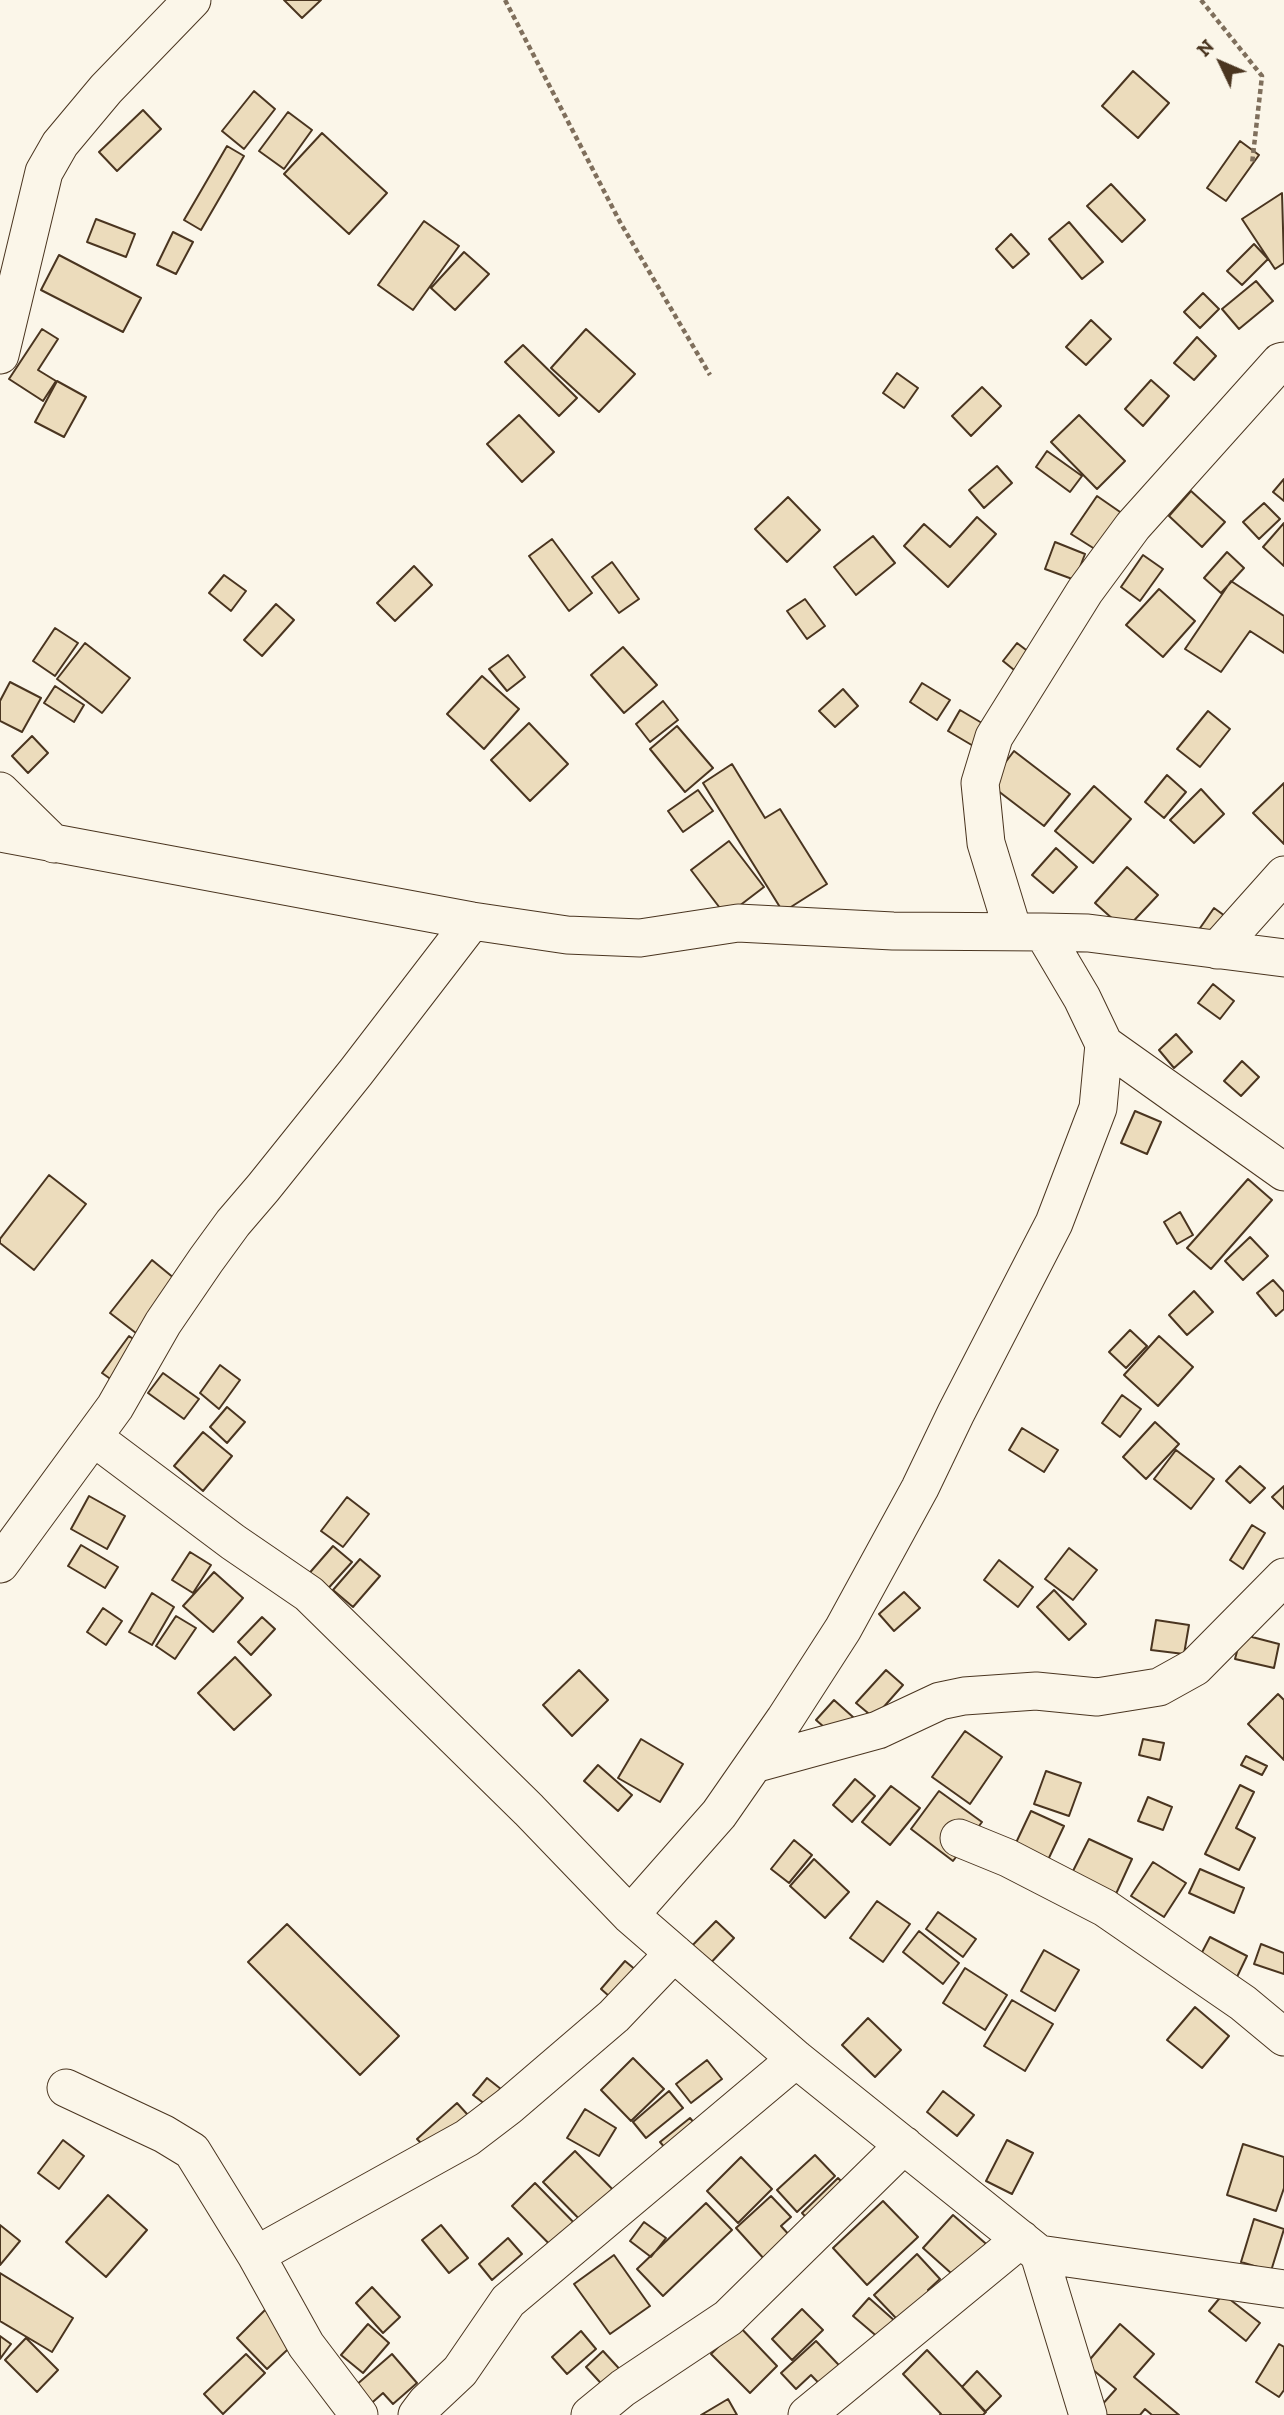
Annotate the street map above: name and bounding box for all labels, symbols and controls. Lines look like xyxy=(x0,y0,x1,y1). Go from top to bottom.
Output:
north arrow xyxy=(1186,28,1256,98)
text: N xyxy=(1192,35,1219,61)

